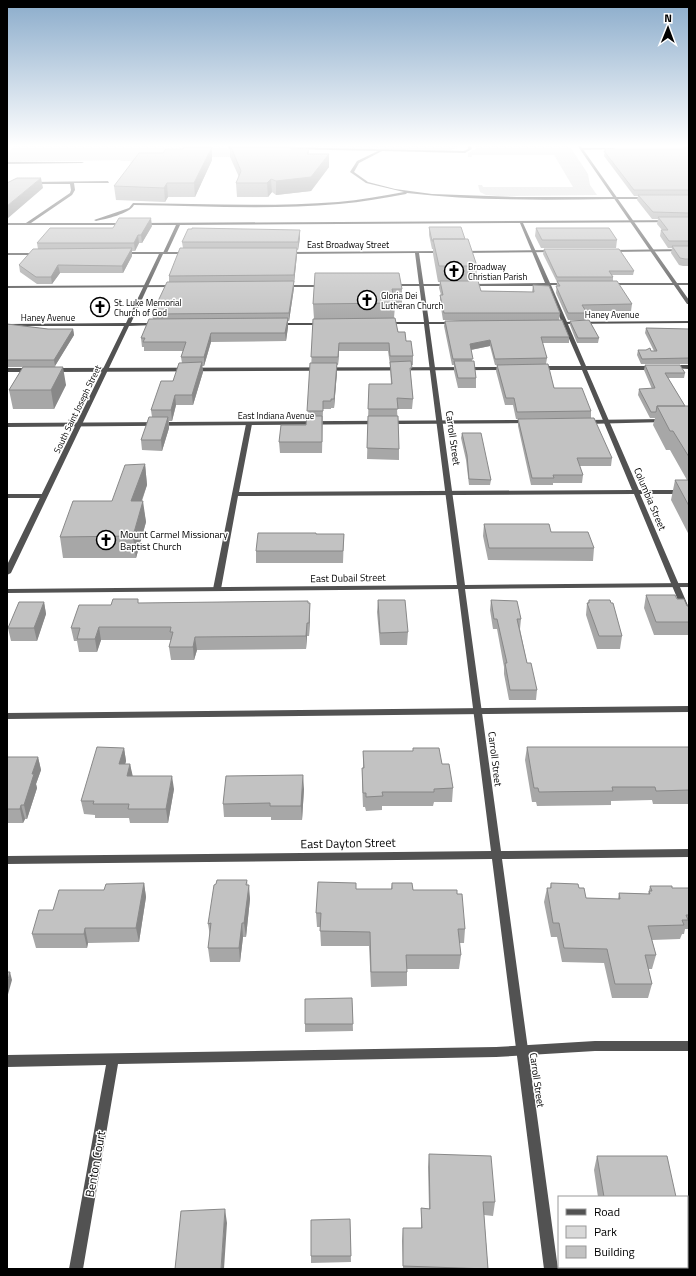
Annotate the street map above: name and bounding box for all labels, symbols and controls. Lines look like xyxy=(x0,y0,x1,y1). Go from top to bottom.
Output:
north arrow xyxy=(648,8,688,48)
text: N xyxy=(664,10,672,26)
street label: East Broadway Street xyxy=(307,238,390,251)
church icon: Broadway Christian Parish xyxy=(443,260,465,282)
place label: Broadway Christian Parish xyxy=(468,260,528,283)
church icon: Gloria Dei Lutheran Church xyxy=(356,289,378,311)
place label: Gloria Dei Lutheran Church xyxy=(381,289,443,312)
church icon: St. Luke Memorial Church of God xyxy=(89,296,111,318)
place label: St. Luke Memorial Church of God xyxy=(114,296,182,319)
street label: Haney Avenue xyxy=(585,308,640,321)
street label: Haney Avenue xyxy=(21,311,76,324)
street label: South Saint Joseph Street xyxy=(50,362,104,455)
street label: East Indiana Avenue xyxy=(238,409,315,422)
street label: Carroll Street xyxy=(442,410,464,467)
street label: Columbia Street xyxy=(630,465,670,533)
place label: Mount Carmel Missionary Baptist Church xyxy=(120,527,228,554)
church icon: Mount Carmel Missionary Baptist Church xyxy=(95,529,117,551)
street label: East Dubail Street xyxy=(310,570,386,586)
street label: Carroll Street xyxy=(484,731,506,788)
street label: East Dayton Street xyxy=(300,833,397,853)
street label: Carroll Street xyxy=(526,1052,548,1109)
street label: Benton Court xyxy=(80,1129,110,1199)
legend xyxy=(558,1196,688,1268)
text: Road xyxy=(594,1202,620,1221)
text: Park xyxy=(594,1222,617,1241)
text: Building xyxy=(594,1242,635,1261)

